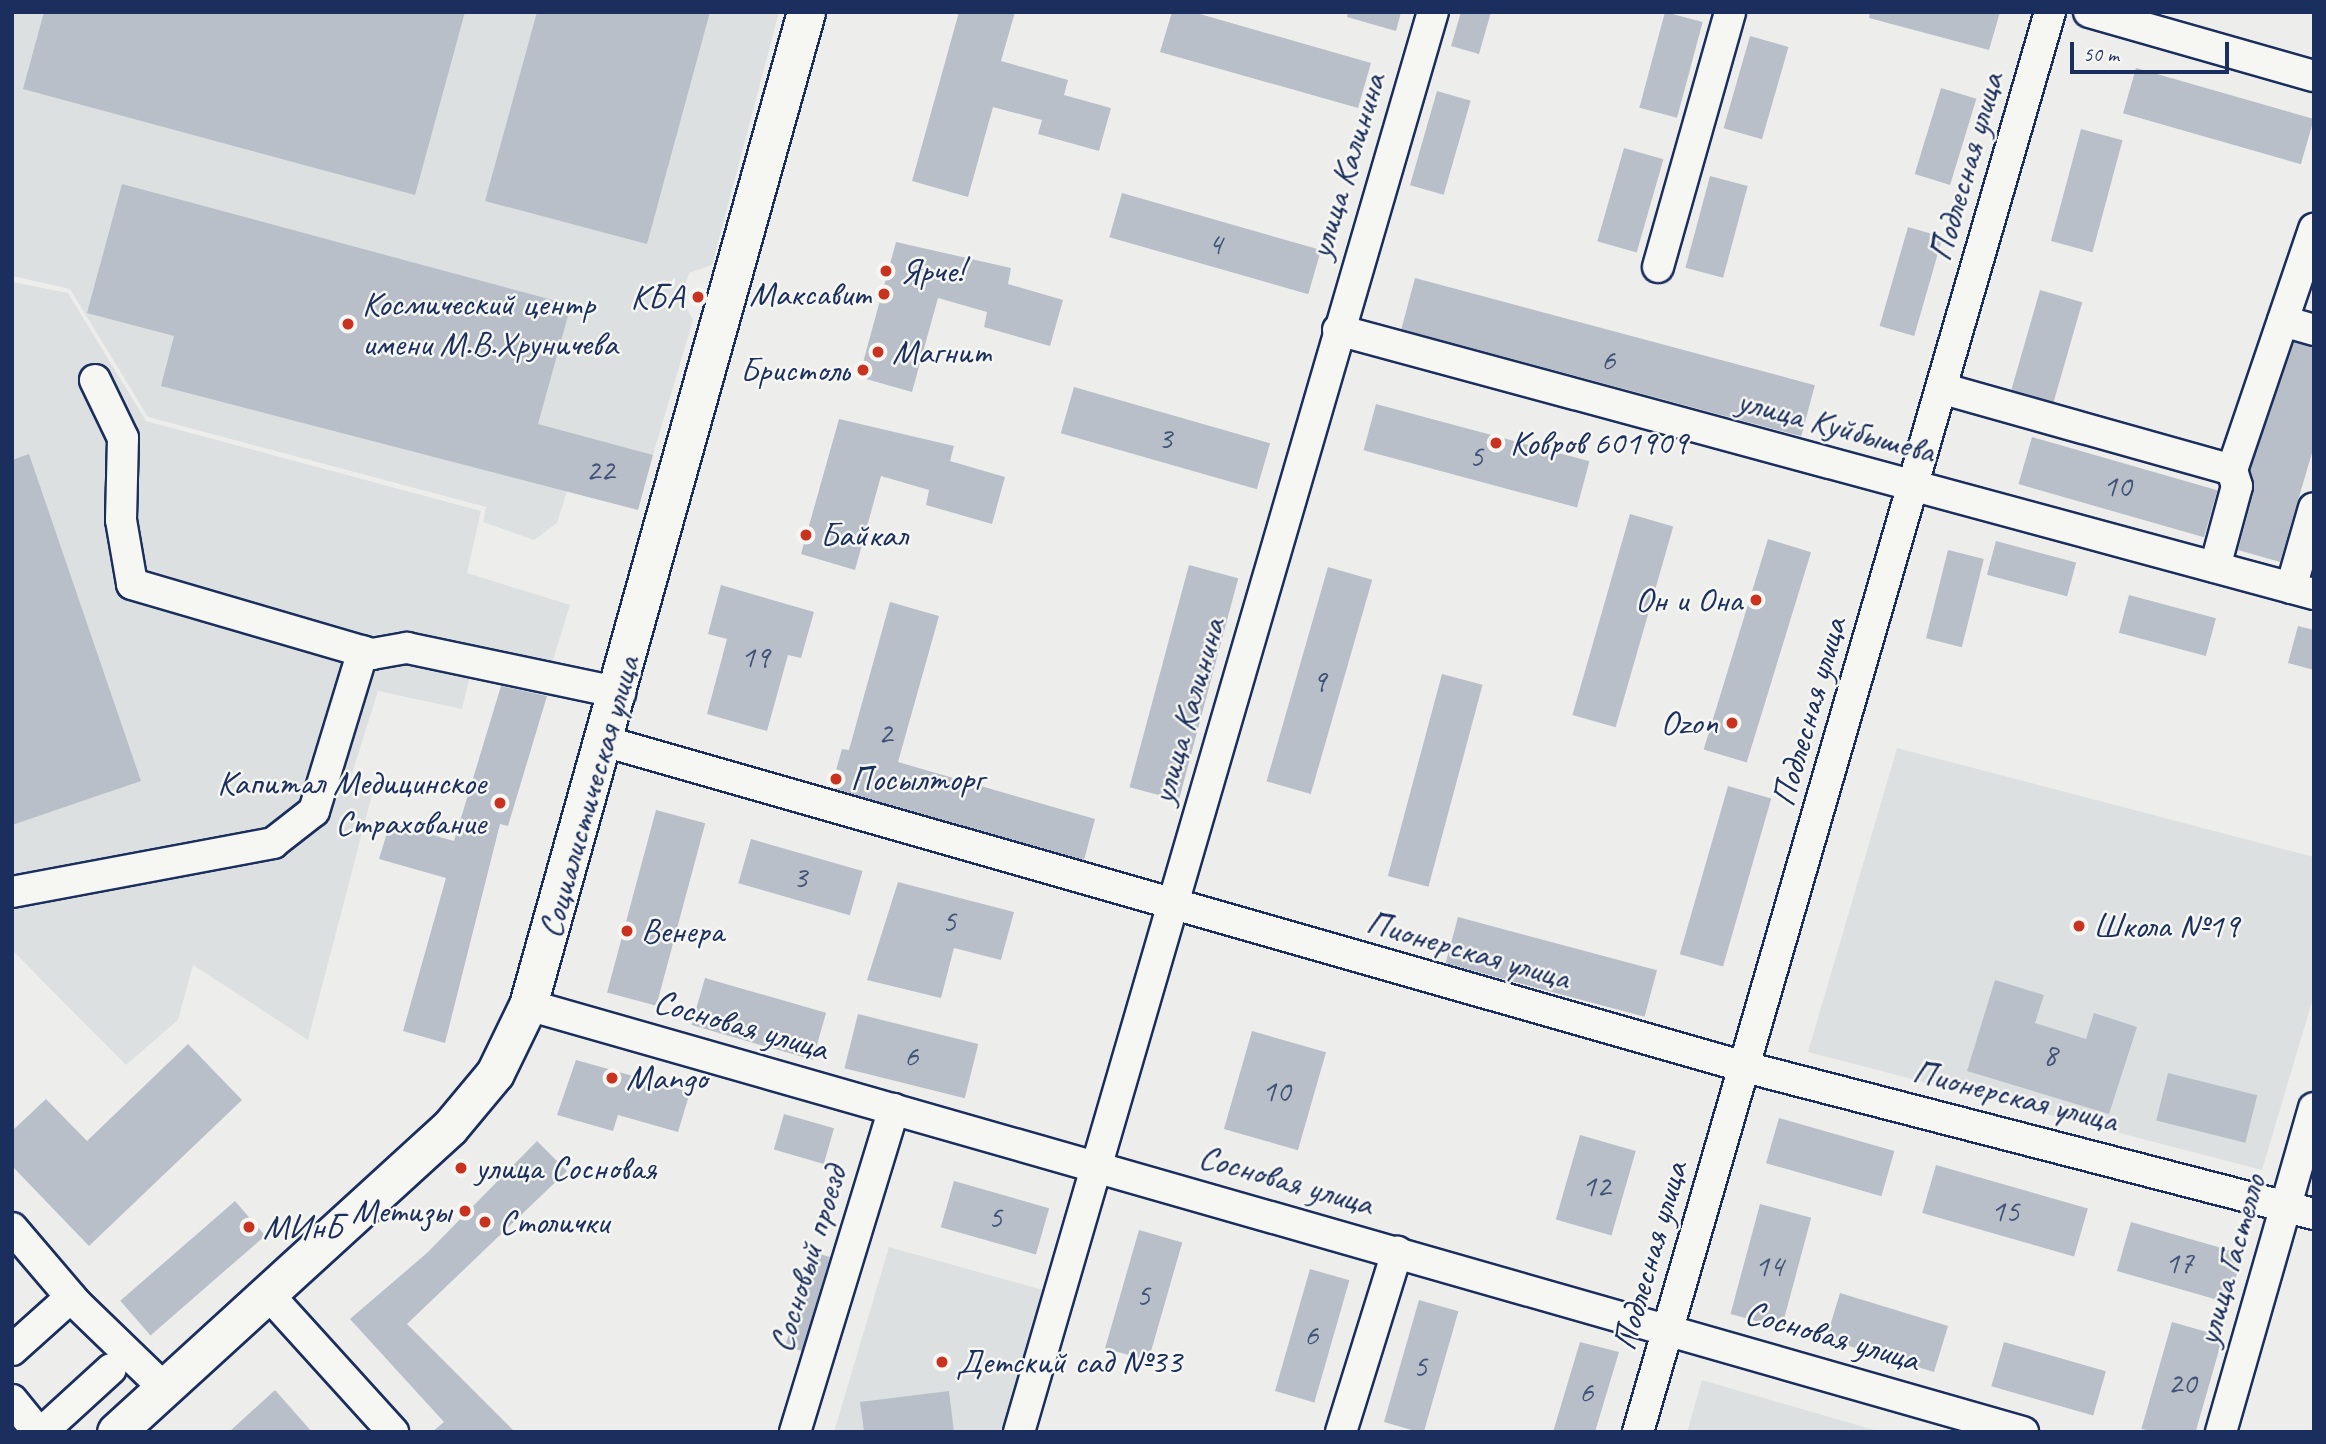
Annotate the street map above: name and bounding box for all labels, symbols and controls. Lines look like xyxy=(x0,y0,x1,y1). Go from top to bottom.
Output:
scale bar xyxy=(2074,28,2233,72)
text: 50 m xyxy=(2083,41,2119,67)
street label: Подлесная улица xyxy=(1919,66,2013,268)
street label: улица Калинина xyxy=(1299,68,1395,264)
house number: 4 xyxy=(1208,225,1222,263)
place label: Ярче! xyxy=(900,250,964,292)
marker: Ярче! xyxy=(878,263,894,279)
place label: Максавит xyxy=(749,273,870,315)
place label: КБА xyxy=(631,276,684,318)
place label: Космический центр имени М.В.Хруничева xyxy=(362,283,617,365)
marker: Максавит xyxy=(876,286,892,302)
marker: КБА xyxy=(690,289,706,305)
marker: Космический центр имени М.В.Хруничева xyxy=(340,316,356,332)
place label: Магнит xyxy=(892,331,991,373)
house number: 6 xyxy=(1601,341,1615,379)
marker: Магнит xyxy=(870,344,886,360)
place label: Бристоль xyxy=(740,349,849,391)
marker: Бристоль xyxy=(855,362,871,378)
street label: улица Куйбышева xyxy=(1733,379,1939,473)
house number: 3 xyxy=(1158,419,1172,457)
place label: Ковров 601909 xyxy=(1510,422,1688,464)
marker: Ковров 601909 xyxy=(1488,435,1504,451)
house number: 5 xyxy=(1469,437,1483,475)
house number: 22 xyxy=(586,451,614,489)
house number: 10 xyxy=(2103,467,2131,505)
place label: Байкал xyxy=(820,514,907,556)
marker: Байкал xyxy=(798,527,814,543)
place label: Он и Она xyxy=(1633,579,1742,621)
marker: Он и Она xyxy=(1748,592,1764,608)
street label: Подлесная улица xyxy=(1762,611,1856,813)
street label: улица Калинина xyxy=(1141,613,1235,809)
house number: 19 xyxy=(741,638,769,676)
street label: Социалистическая улица xyxy=(528,650,650,944)
house number: 9 xyxy=(1312,662,1326,700)
place label: Ozon xyxy=(1660,702,1718,744)
house number: 2 xyxy=(878,714,892,752)
marker: Ozon xyxy=(1724,715,1740,731)
place label: Посылторг xyxy=(850,758,984,800)
place label: Капитал Медицинское Страхование xyxy=(217,762,486,844)
marker: Посылторг xyxy=(828,771,844,787)
marker: Капитал Медицинское Страхование xyxy=(492,795,508,811)
house number: 3 xyxy=(793,858,807,896)
street label: Пионерская улица xyxy=(1360,900,1576,1000)
house number: 5 xyxy=(942,902,956,940)
place label: Школа №19 xyxy=(2093,905,2239,947)
place label: Венера xyxy=(641,910,724,952)
marker: Школа №19 xyxy=(2071,918,2087,934)
marker: Венера xyxy=(619,923,635,939)
street label: Сосновая улица xyxy=(648,980,834,1070)
house number: 8 xyxy=(2043,1036,2057,1074)
house number: 6 xyxy=(904,1037,918,1075)
street label: Пионерская улица xyxy=(1906,1050,2124,1142)
place label: Mango xyxy=(626,1057,707,1099)
marker: Mango xyxy=(604,1070,620,1086)
house number: 10 xyxy=(1262,1072,1290,1110)
street label: Сосновая улица xyxy=(1193,1135,1379,1225)
place label: улица Сосновая xyxy=(475,1147,656,1189)
street label: Подлесная улица xyxy=(1603,1155,1697,1357)
marker: улица Сосновая xyxy=(453,1160,469,1176)
street label: Сосновый проезд xyxy=(760,1161,856,1357)
house number: 12 xyxy=(1582,1167,1610,1205)
street label: улица Гастелло xyxy=(2186,1168,2276,1352)
place label: Метизы xyxy=(352,1190,451,1232)
house number: 15 xyxy=(1991,1192,2019,1230)
house number: 5 xyxy=(988,1198,1002,1236)
place label: Столички xyxy=(499,1201,609,1243)
marker: Метизы xyxy=(457,1203,473,1219)
place label: МИнБ xyxy=(263,1206,343,1248)
marker: Столички xyxy=(477,1214,493,1230)
marker: МИнБ xyxy=(241,1219,257,1235)
house number: 17 xyxy=(2165,1244,2193,1282)
house number: 14 xyxy=(1755,1247,1783,1285)
house number: 5 xyxy=(1136,1276,1150,1314)
street label: Сосновая улица xyxy=(1739,1291,1925,1381)
house number: 6 xyxy=(1304,1316,1318,1354)
place label: Детский сад №33 xyxy=(956,1341,1182,1383)
house number: 5 xyxy=(1413,1347,1427,1385)
marker: Детский сад №33 xyxy=(934,1354,950,1370)
house number: 20 xyxy=(2168,1364,2196,1402)
house number: 6 xyxy=(1579,1373,1593,1411)

